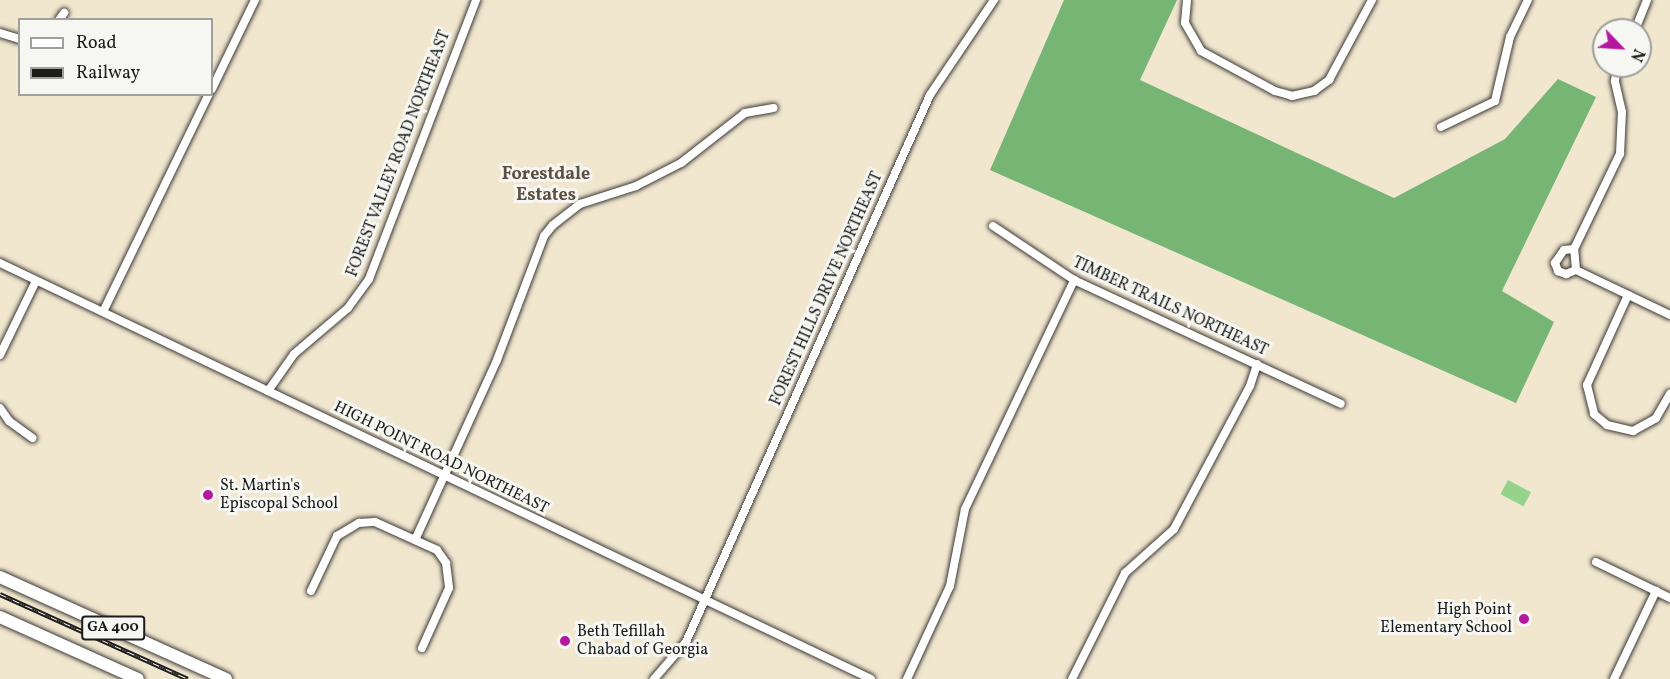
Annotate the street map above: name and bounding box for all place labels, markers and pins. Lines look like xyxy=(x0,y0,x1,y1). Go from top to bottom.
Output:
place label: St. Martin's Episcopal School xyxy=(220,476,338,514)
marker: St. Martin's Episcopal School xyxy=(201,488,215,502)
place label: High Point Elementary School xyxy=(1380,600,1512,638)
marker: High Point Elementary School xyxy=(1517,612,1531,626)
place label: Beth Tefillah Chabad of Georgia xyxy=(577,622,707,660)
marker: Beth Tefillah Chabad of Georgia xyxy=(558,634,572,648)

